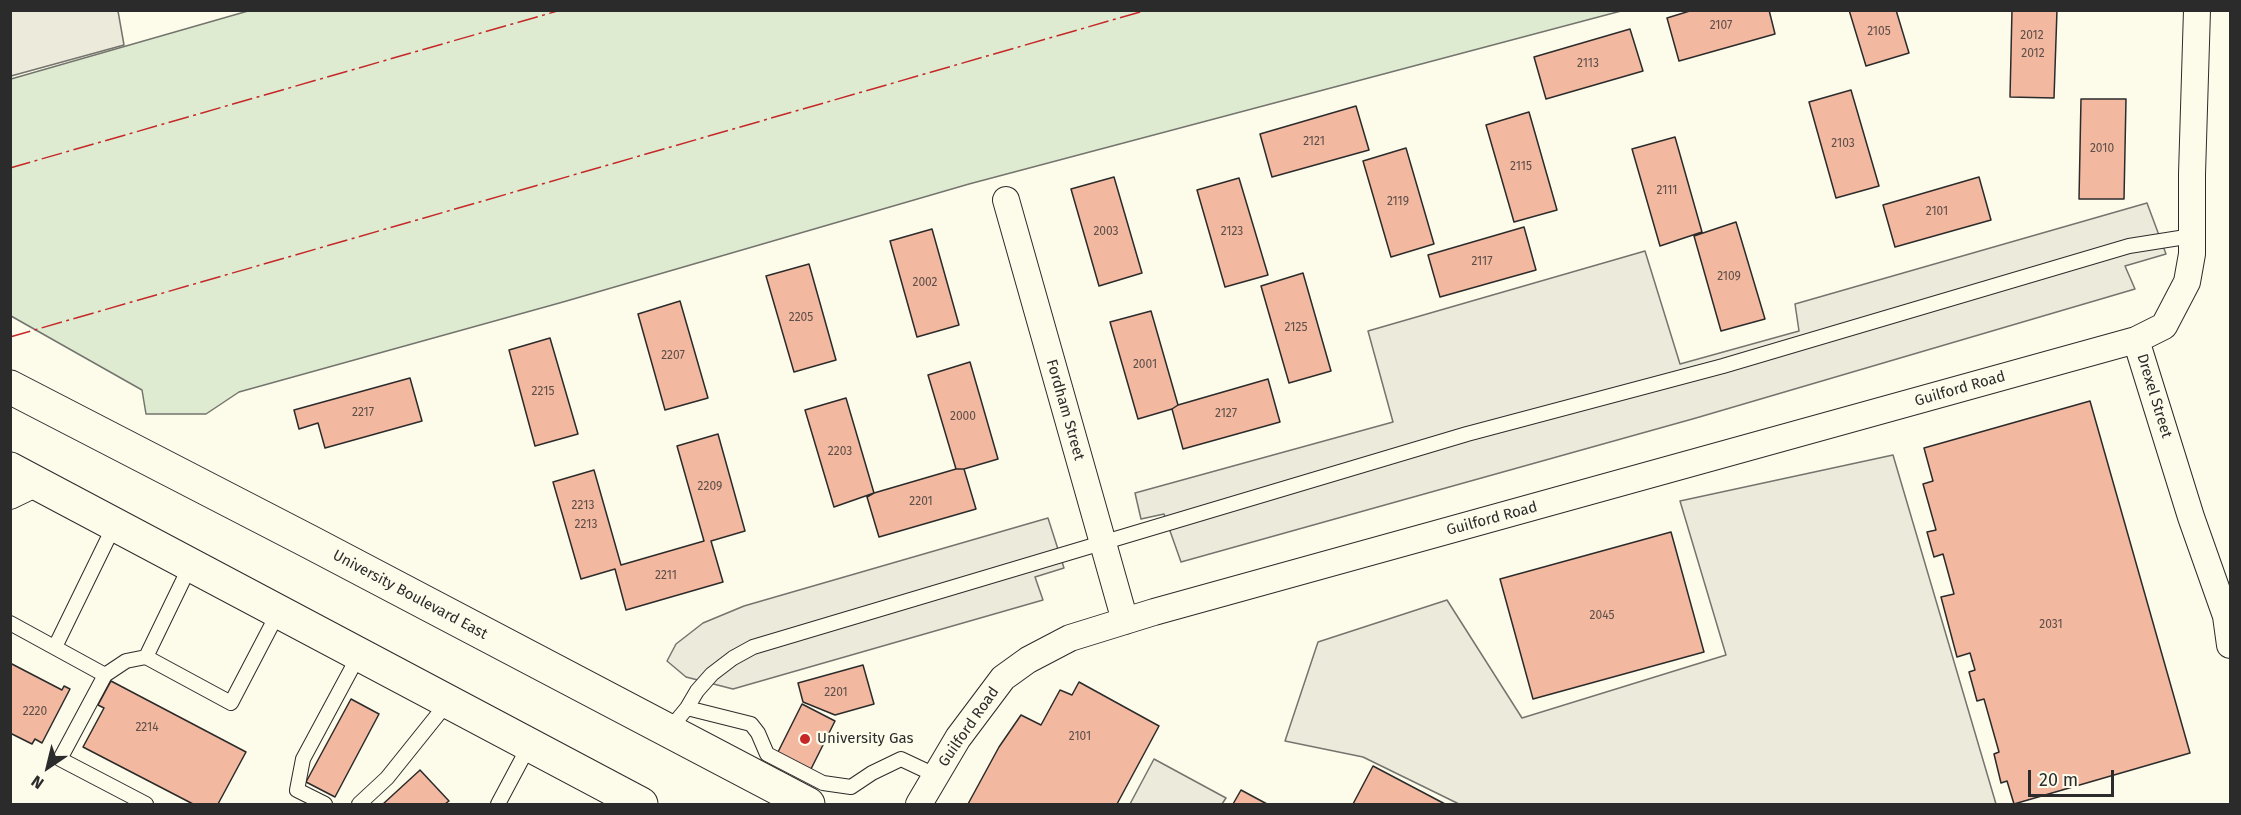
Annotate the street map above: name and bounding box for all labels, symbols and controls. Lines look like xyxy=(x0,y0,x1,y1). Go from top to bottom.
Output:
house number: 2107 xyxy=(1710,19,1732,33)
house number: 2105 xyxy=(1867,25,1891,39)
house number: 2012 xyxy=(2020,29,2044,43)
house number: 2012 xyxy=(2021,47,2045,61)
house number: 2113 xyxy=(1577,57,1599,71)
house number: 2121 xyxy=(1303,135,1325,149)
house number: 2103 xyxy=(1831,137,1855,151)
house number: 2010 xyxy=(2090,142,2114,156)
house number: 2115 xyxy=(1510,160,1532,174)
house number: 2111 xyxy=(1657,184,1677,198)
house number: 2119 xyxy=(1387,195,1409,209)
house number: 2101 xyxy=(1926,205,1948,219)
house number: 2003 xyxy=(1093,225,1119,239)
house number: 2123 xyxy=(1221,225,1243,239)
house number: 2117 xyxy=(1471,255,1493,269)
house number: 2109 xyxy=(1717,270,1741,284)
house number: 2002 xyxy=(912,276,938,290)
house number: 2205 xyxy=(789,311,813,325)
house number: 2125 xyxy=(1285,321,1307,335)
house number: 2207 xyxy=(661,349,685,363)
street label: Drexel Street xyxy=(2133,352,2175,440)
street label: Fordham Street xyxy=(1042,357,1088,463)
house number: 2001 xyxy=(1133,358,1157,372)
street label: Guilford Road xyxy=(1913,367,2007,411)
house number: 2215 xyxy=(532,385,554,399)
house number: 2217 xyxy=(352,406,374,420)
house number: 2127 xyxy=(1215,407,1237,421)
house number: 2000 xyxy=(950,410,976,424)
house number: 2203 xyxy=(828,445,852,459)
house number: 2209 xyxy=(698,480,722,494)
house number: 2201 xyxy=(909,495,933,509)
street label: Guilford Road xyxy=(1445,498,1539,540)
house number: 2213 xyxy=(572,499,594,513)
house number: 2213 xyxy=(575,518,597,532)
street label: University Boulevard East xyxy=(329,546,491,644)
house number: 2211 xyxy=(655,569,677,583)
house number: 2045 xyxy=(1590,609,1614,623)
house number: 2031 xyxy=(2039,618,2063,632)
street label: Guilford Road xyxy=(935,684,1003,770)
house number: 2201 xyxy=(824,686,848,700)
house number: 2220 xyxy=(23,705,47,719)
house number: 2214 xyxy=(135,721,159,735)
place label: University Gas xyxy=(817,730,913,748)
house number: 2101 xyxy=(1069,730,1091,744)
marker: University Gas xyxy=(798,732,812,746)
north arrow xyxy=(18,737,78,797)
scale bar xyxy=(2031,758,2116,796)
text: 20 m xyxy=(2039,769,2078,791)
text: N xyxy=(28,771,47,793)

